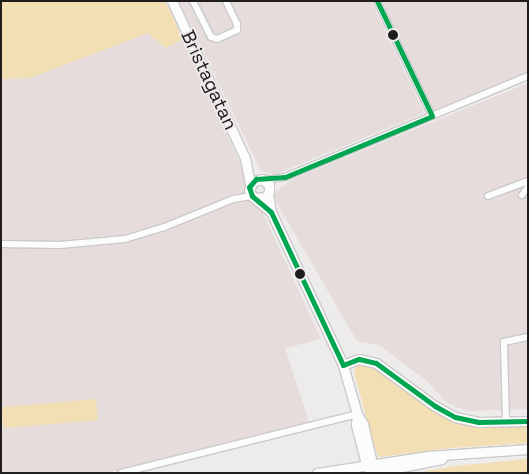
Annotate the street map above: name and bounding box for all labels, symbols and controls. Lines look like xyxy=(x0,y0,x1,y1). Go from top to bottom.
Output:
street label: Bristagatan xyxy=(176,27,242,133)
unlabelled marker xyxy=(388,30,398,40)
unlabelled marker xyxy=(295,269,305,279)

